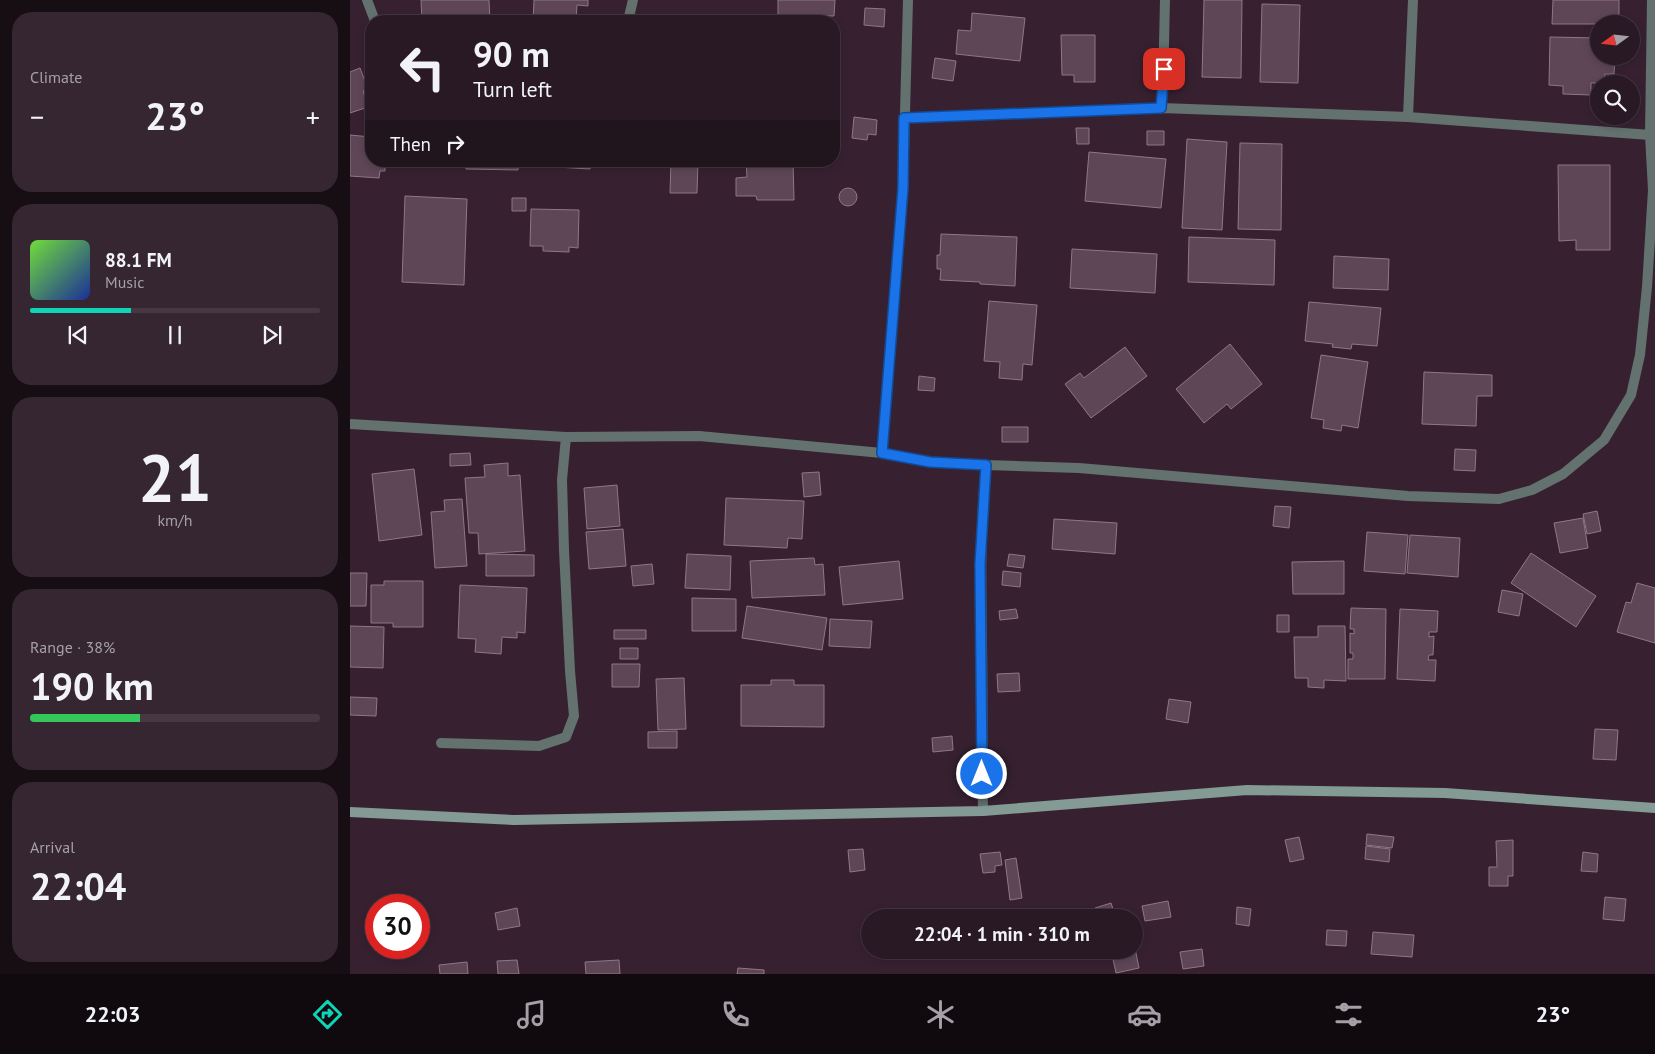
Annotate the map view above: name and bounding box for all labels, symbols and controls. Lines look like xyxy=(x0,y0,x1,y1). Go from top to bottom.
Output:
north arrow xyxy=(1590,15,1640,65)
map controls xyxy=(1590,15,1640,125)
text: 90 m xyxy=(473,31,550,77)
icon: left xyxy=(390,35,455,100)
pin xyxy=(1143,48,1185,90)
icon: arrive xyxy=(1150,55,1178,83)
text: Climate xyxy=(30,67,82,87)
text: Turn left xyxy=(473,75,552,103)
button: search xyxy=(1590,75,1640,125)
text: 23° xyxy=(145,91,205,140)
text: − xyxy=(30,98,44,135)
text: + xyxy=(306,98,320,135)
icon: right xyxy=(441,130,469,158)
text: Then xyxy=(390,132,431,156)
text: 88.1 FM xyxy=(105,248,172,272)
text: Music xyxy=(105,272,145,292)
icon: previous xyxy=(64,321,92,349)
icon: pause xyxy=(161,321,189,349)
icon: next xyxy=(258,321,286,349)
text: 21 xyxy=(138,435,212,519)
text: km/h xyxy=(157,510,193,530)
text: Range · 38% xyxy=(30,637,115,657)
text: 190 km xyxy=(30,661,154,710)
position arrow xyxy=(955,747,1007,799)
text: Arrival xyxy=(30,837,75,857)
text: 22:04 xyxy=(30,861,126,910)
speed limit sign: 30 xyxy=(365,894,430,959)
text: 22:04 · 1 min · 310 m xyxy=(914,922,1090,946)
icon: directions xyxy=(310,997,345,1032)
icon: music xyxy=(514,997,549,1032)
icon: phone xyxy=(718,997,753,1032)
icon: climate xyxy=(923,997,958,1032)
icon: car xyxy=(1127,997,1162,1032)
icon: filters xyxy=(1331,997,1366,1032)
text: 22:03 xyxy=(85,1000,140,1028)
text: 23° xyxy=(1536,1000,1570,1028)

